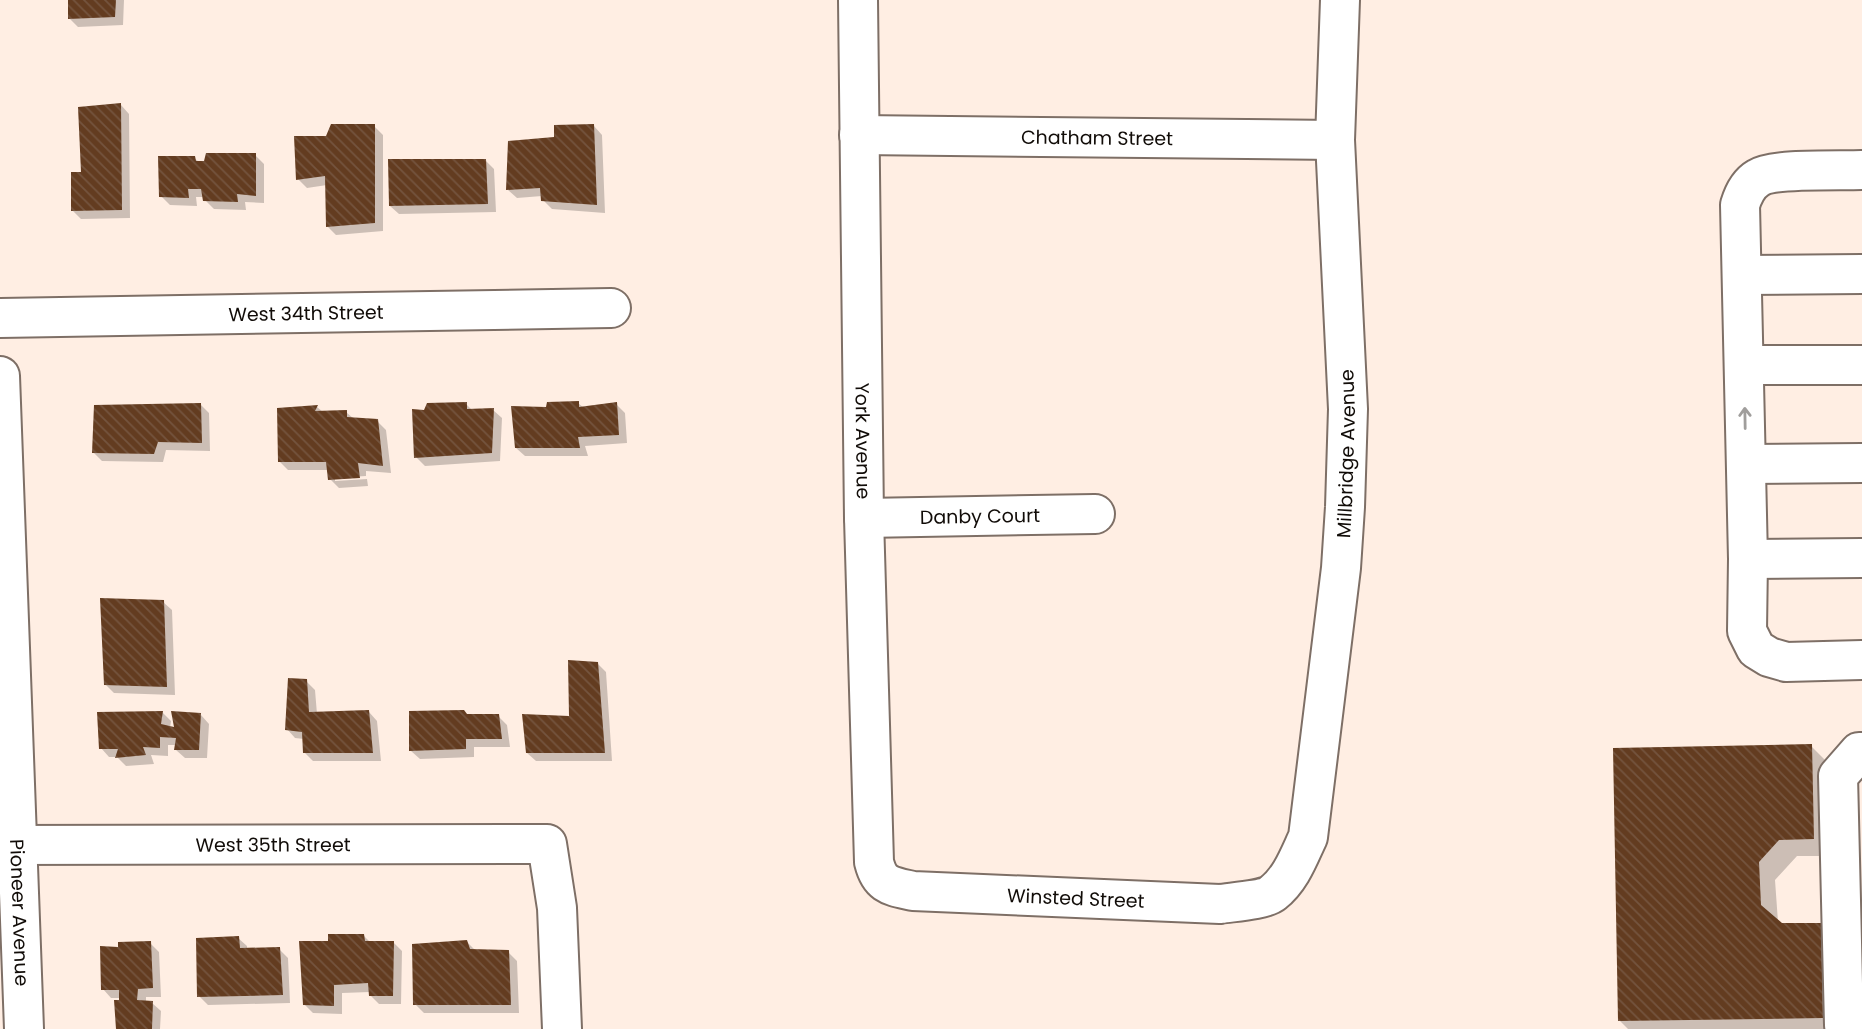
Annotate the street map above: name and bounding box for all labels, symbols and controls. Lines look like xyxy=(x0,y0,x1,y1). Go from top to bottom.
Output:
street label: Chatham Street xyxy=(1021,124,1173,152)
street label: West 34th Street xyxy=(228,299,384,328)
street label: Millbridge Avenue xyxy=(1330,369,1362,539)
street label: York Avenue xyxy=(848,383,877,499)
one-way arrow xyxy=(1738,406,1751,429)
street label: Danby Court xyxy=(920,502,1040,531)
street label: West 35th Street xyxy=(195,831,351,859)
street label: Pioneer Avenue xyxy=(3,839,35,987)
street label: Winsted Street xyxy=(1006,882,1145,915)

